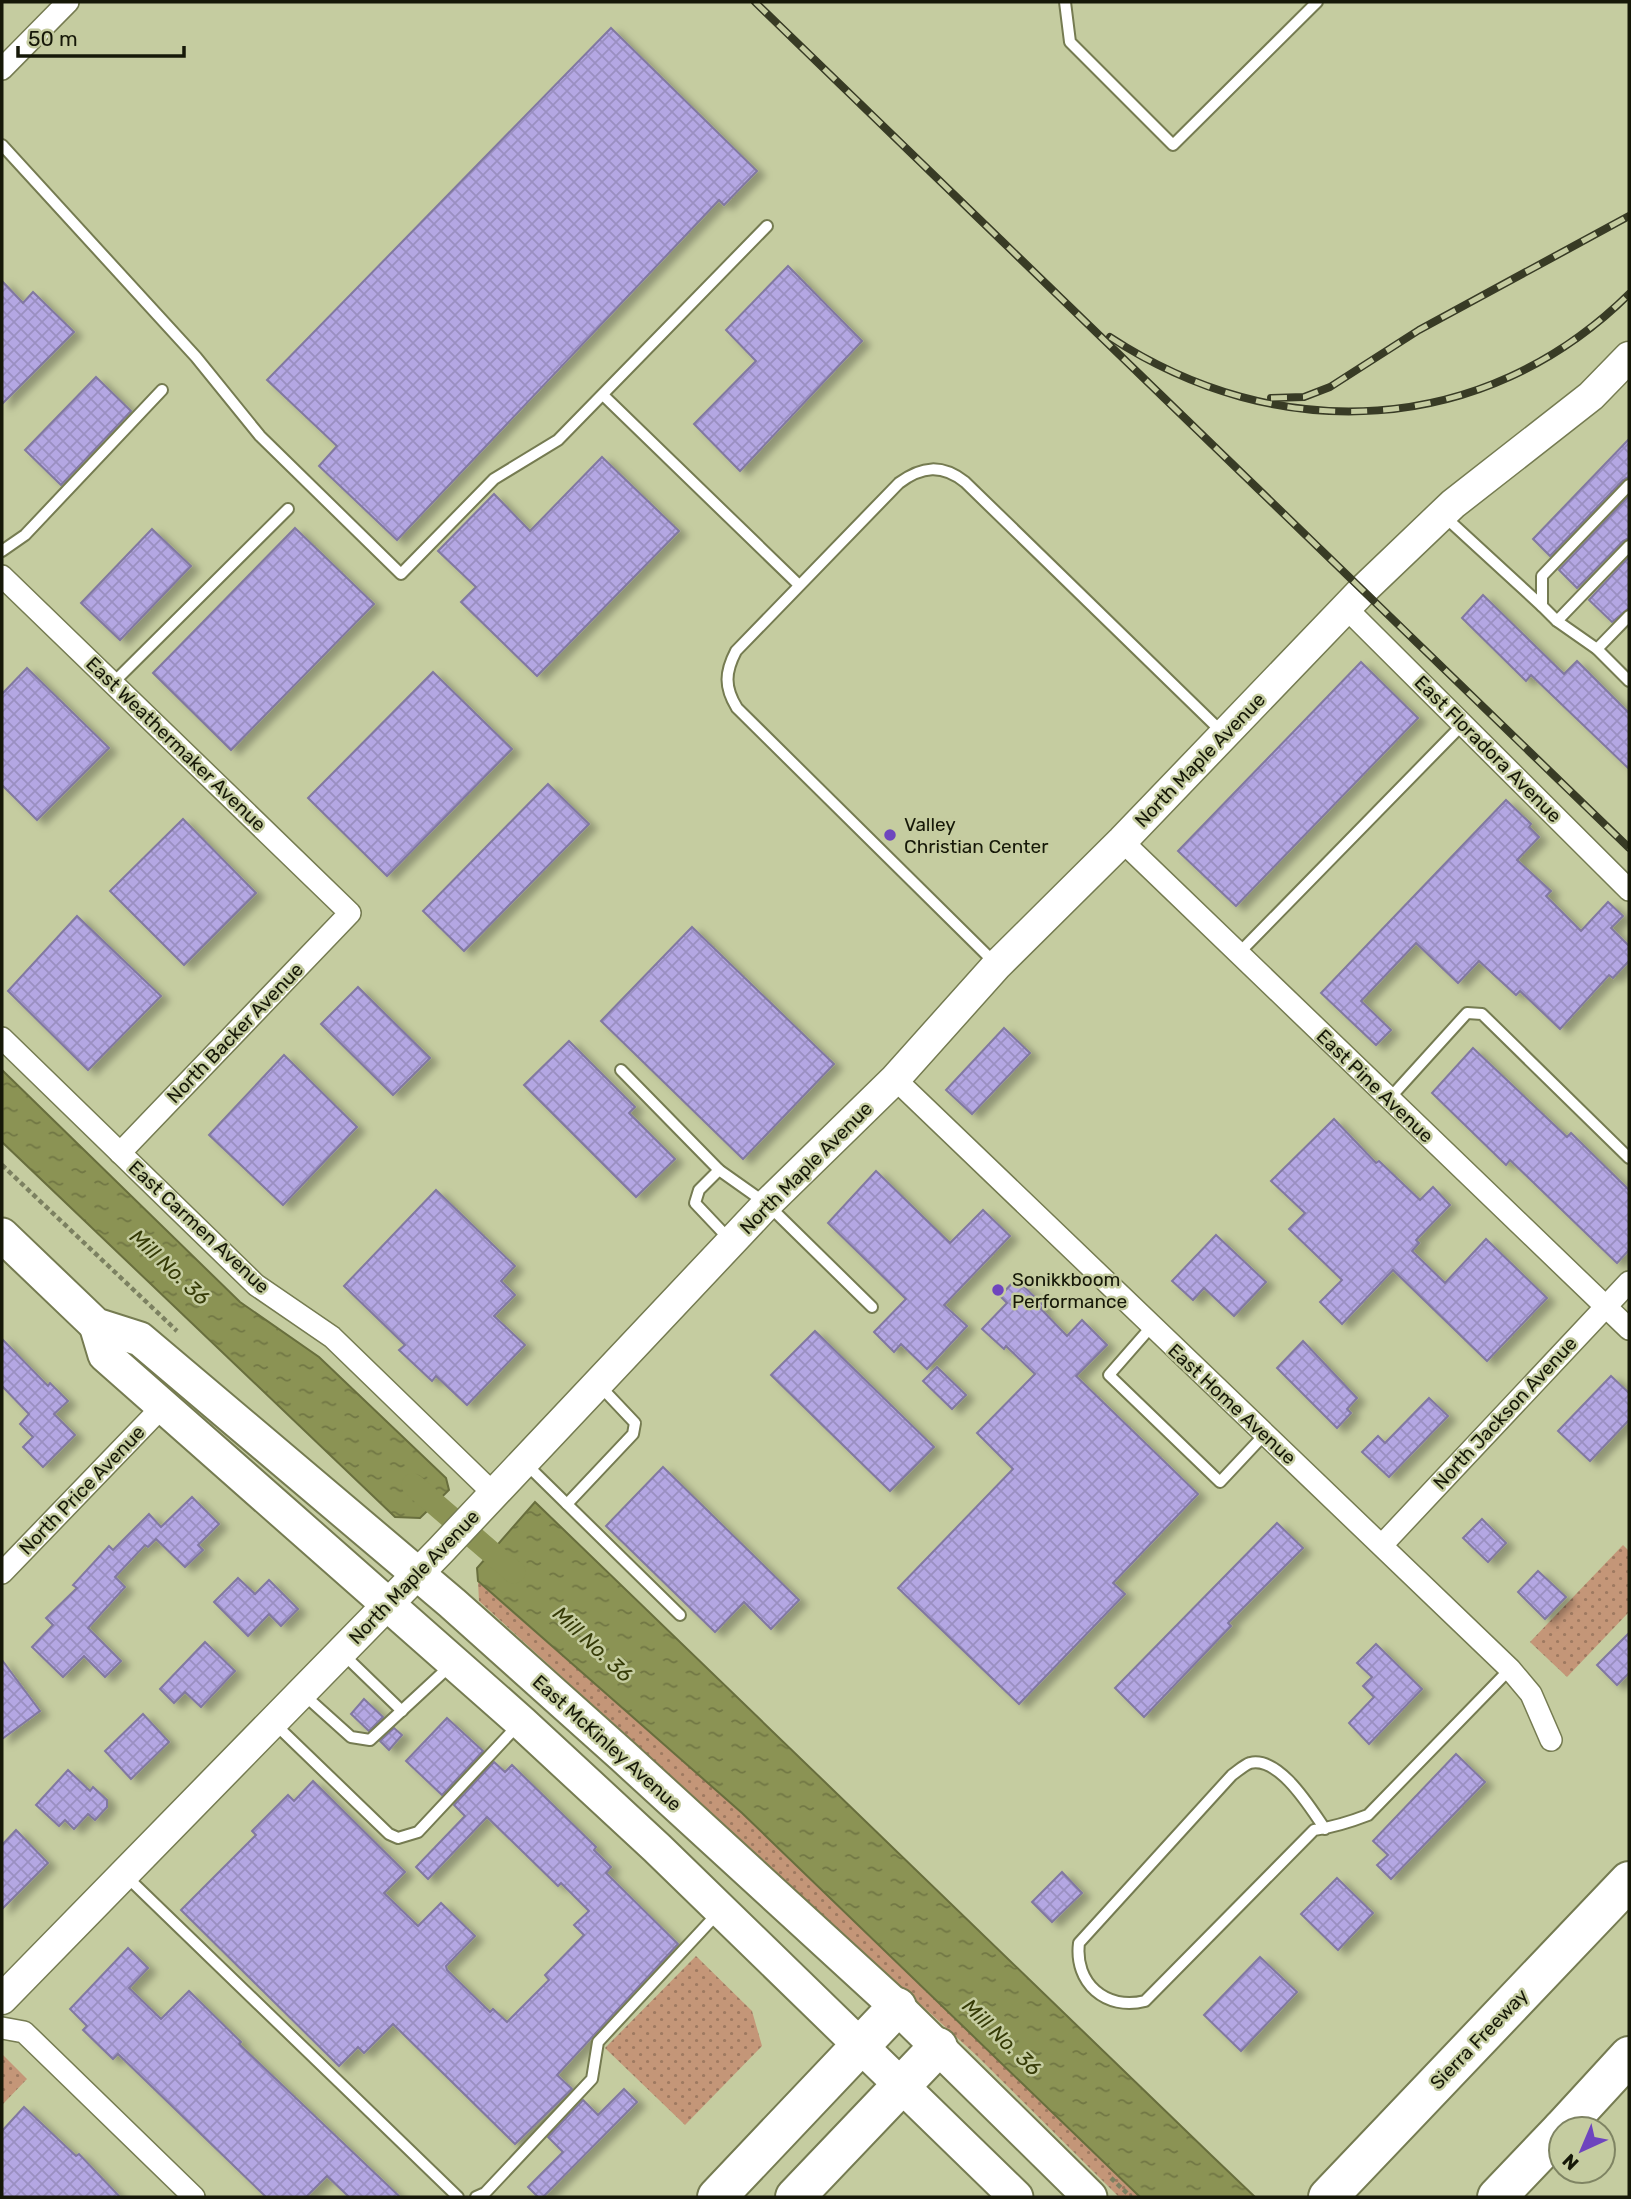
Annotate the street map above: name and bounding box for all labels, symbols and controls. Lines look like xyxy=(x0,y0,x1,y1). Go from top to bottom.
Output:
scale bar xyxy=(18,14,184,58)
text: 50 m xyxy=(28,26,78,51)
street label: East Weathermaker Avenue xyxy=(81,652,271,836)
street label: East Floradora Avenue xyxy=(1410,671,1566,827)
street label: North Maple Avenue xyxy=(1130,688,1270,832)
place label: Valley Christian Center xyxy=(904,813,1049,858)
marker: Valley Christian Center xyxy=(882,827,898,843)
street label: North Backer Avenue xyxy=(162,958,308,1108)
street label: East Pine Avenue xyxy=(1312,1024,1438,1148)
street label: North Maple Avenue xyxy=(735,1097,877,1239)
street label: East Carmen Avenue xyxy=(124,1156,274,1298)
water label: Mill No. 36 xyxy=(125,1224,215,1310)
place label: Sonikkboom Performance xyxy=(1012,1268,1127,1313)
marker: Sonikkboom Performance xyxy=(990,1282,1006,1298)
street label: North Jackson Avenue xyxy=(1428,1332,1582,1494)
street label: East Home Avenue xyxy=(1163,1339,1301,1469)
street label: North Price Avenue xyxy=(14,1421,150,1559)
street label: North Maple Avenue xyxy=(344,1505,484,1649)
water label: Mill No. 36 xyxy=(548,1601,638,1687)
street label: East McKinley Avenue xyxy=(528,1670,686,1816)
street label: Sierra Freeway xyxy=(1425,1984,1533,2094)
water label: Mill No. 36 xyxy=(957,1993,1047,2081)
north arrow xyxy=(1547,2115,1617,2185)
text: N xyxy=(1558,2149,1583,2175)

